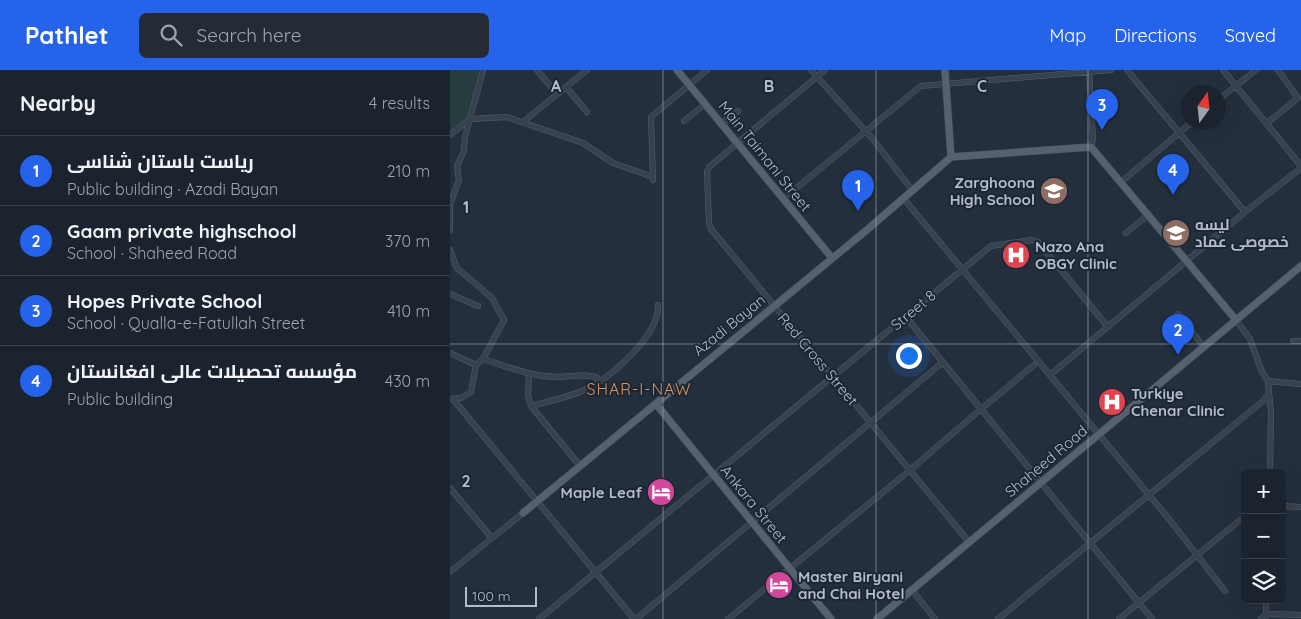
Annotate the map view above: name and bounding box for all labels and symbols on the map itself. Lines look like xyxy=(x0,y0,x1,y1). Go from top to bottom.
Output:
text: A xyxy=(551,76,562,96)
text: B xyxy=(764,76,774,96)
text: C xyxy=(977,76,987,96)
north arrow xyxy=(1181,85,1226,130)
pin: 3 xyxy=(1086,89,1118,130)
street label: Main Taimani Street xyxy=(714,97,816,215)
pin: 4 xyxy=(1157,154,1189,195)
pin: 1 xyxy=(842,170,874,211)
place label: Zarghoona High School xyxy=(950,173,1035,209)
school or university icon: Zarghoona High School xyxy=(1039,176,1069,206)
text: 1 xyxy=(463,197,469,217)
place label: لیسه خصوصی عماد xyxy=(1195,215,1289,251)
school or university icon: لیسه خصوصی عماد xyxy=(1161,218,1191,248)
place label: Nazo Ana OBGY Clinic xyxy=(1035,237,1117,273)
hospital icon: Nazo Ana OBGY Clinic xyxy=(1001,240,1031,270)
street label: Street 8 xyxy=(887,286,939,334)
street label: Azadi Bayan xyxy=(689,290,769,360)
street label: Red Cross Street xyxy=(774,309,862,409)
pin: 2 xyxy=(1162,314,1194,355)
your location xyxy=(896,343,922,369)
district label: SHAR-I-NAW xyxy=(586,379,692,399)
place label: Turkiye Chenar Clinic xyxy=(1131,384,1225,420)
hospital icon: Turkiye Chenar Clinic xyxy=(1097,387,1127,417)
street label: Shaheed Road xyxy=(1001,421,1091,501)
street label: Ankara Street xyxy=(717,461,791,547)
text: 2 xyxy=(461,471,471,491)
hotel icon: Maple Leaf xyxy=(646,477,676,507)
place label: Maple Leaf xyxy=(561,483,642,502)
place label: Master Biryani and Chai Hotel xyxy=(798,567,904,603)
hotel icon: Master Biryani and Chai Hotel xyxy=(764,570,794,600)
scale bar xyxy=(465,584,538,607)

